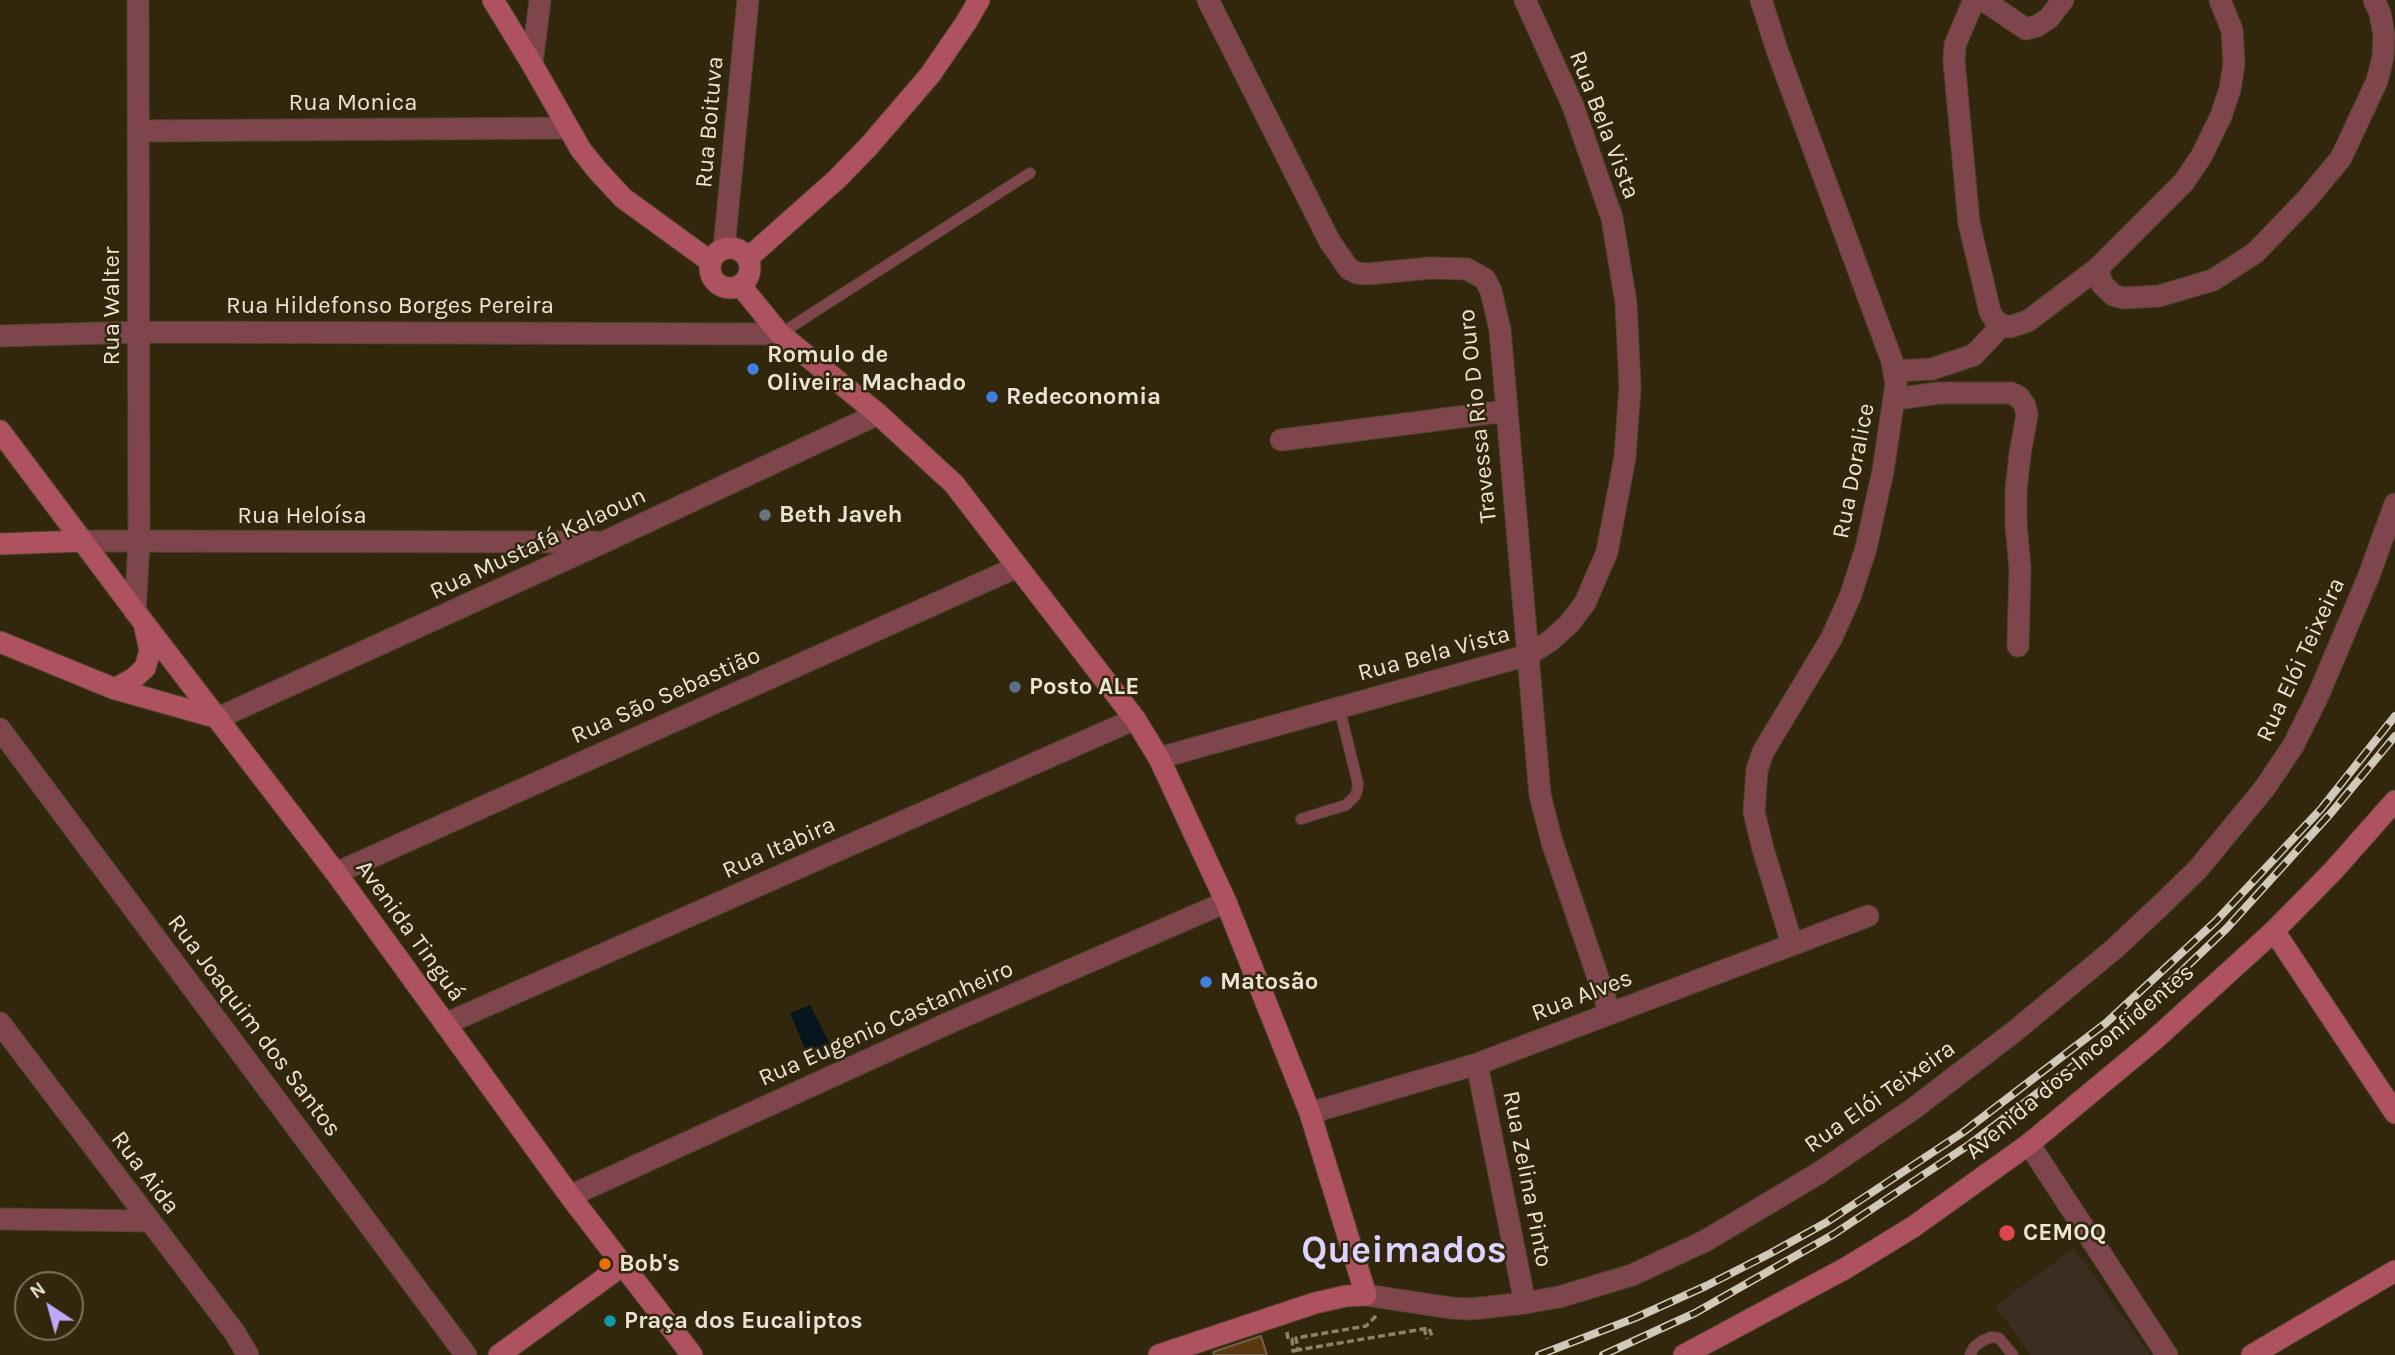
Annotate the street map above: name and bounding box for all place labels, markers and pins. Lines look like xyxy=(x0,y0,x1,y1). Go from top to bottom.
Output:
place label: Romulo de Oliveira Machado xyxy=(767,341,966,397)
marker: Romulo de Oliveira Machado xyxy=(745,361,761,377)
place label: Redeconomia xyxy=(1006,383,1161,411)
marker: Redeconomia xyxy=(984,389,1000,405)
place label: Beth Javeh xyxy=(779,501,903,529)
marker: Beth Javeh xyxy=(757,507,773,523)
place label: Posto ALE xyxy=(1029,673,1139,701)
marker: Posto ALE xyxy=(1007,679,1023,695)
place label: Matosão xyxy=(1220,968,1318,996)
marker: Matosão xyxy=(1198,974,1214,990)
place label: CEMOQ xyxy=(2023,1219,2106,1247)
marker: CEMOQ xyxy=(1997,1223,2017,1243)
place label: Bob's xyxy=(619,1250,680,1278)
marker: Bob's xyxy=(597,1256,613,1272)
place label: Praça dos Eucaliptos xyxy=(624,1307,863,1335)
marker: Praça dos Eucaliptos xyxy=(602,1313,618,1329)

